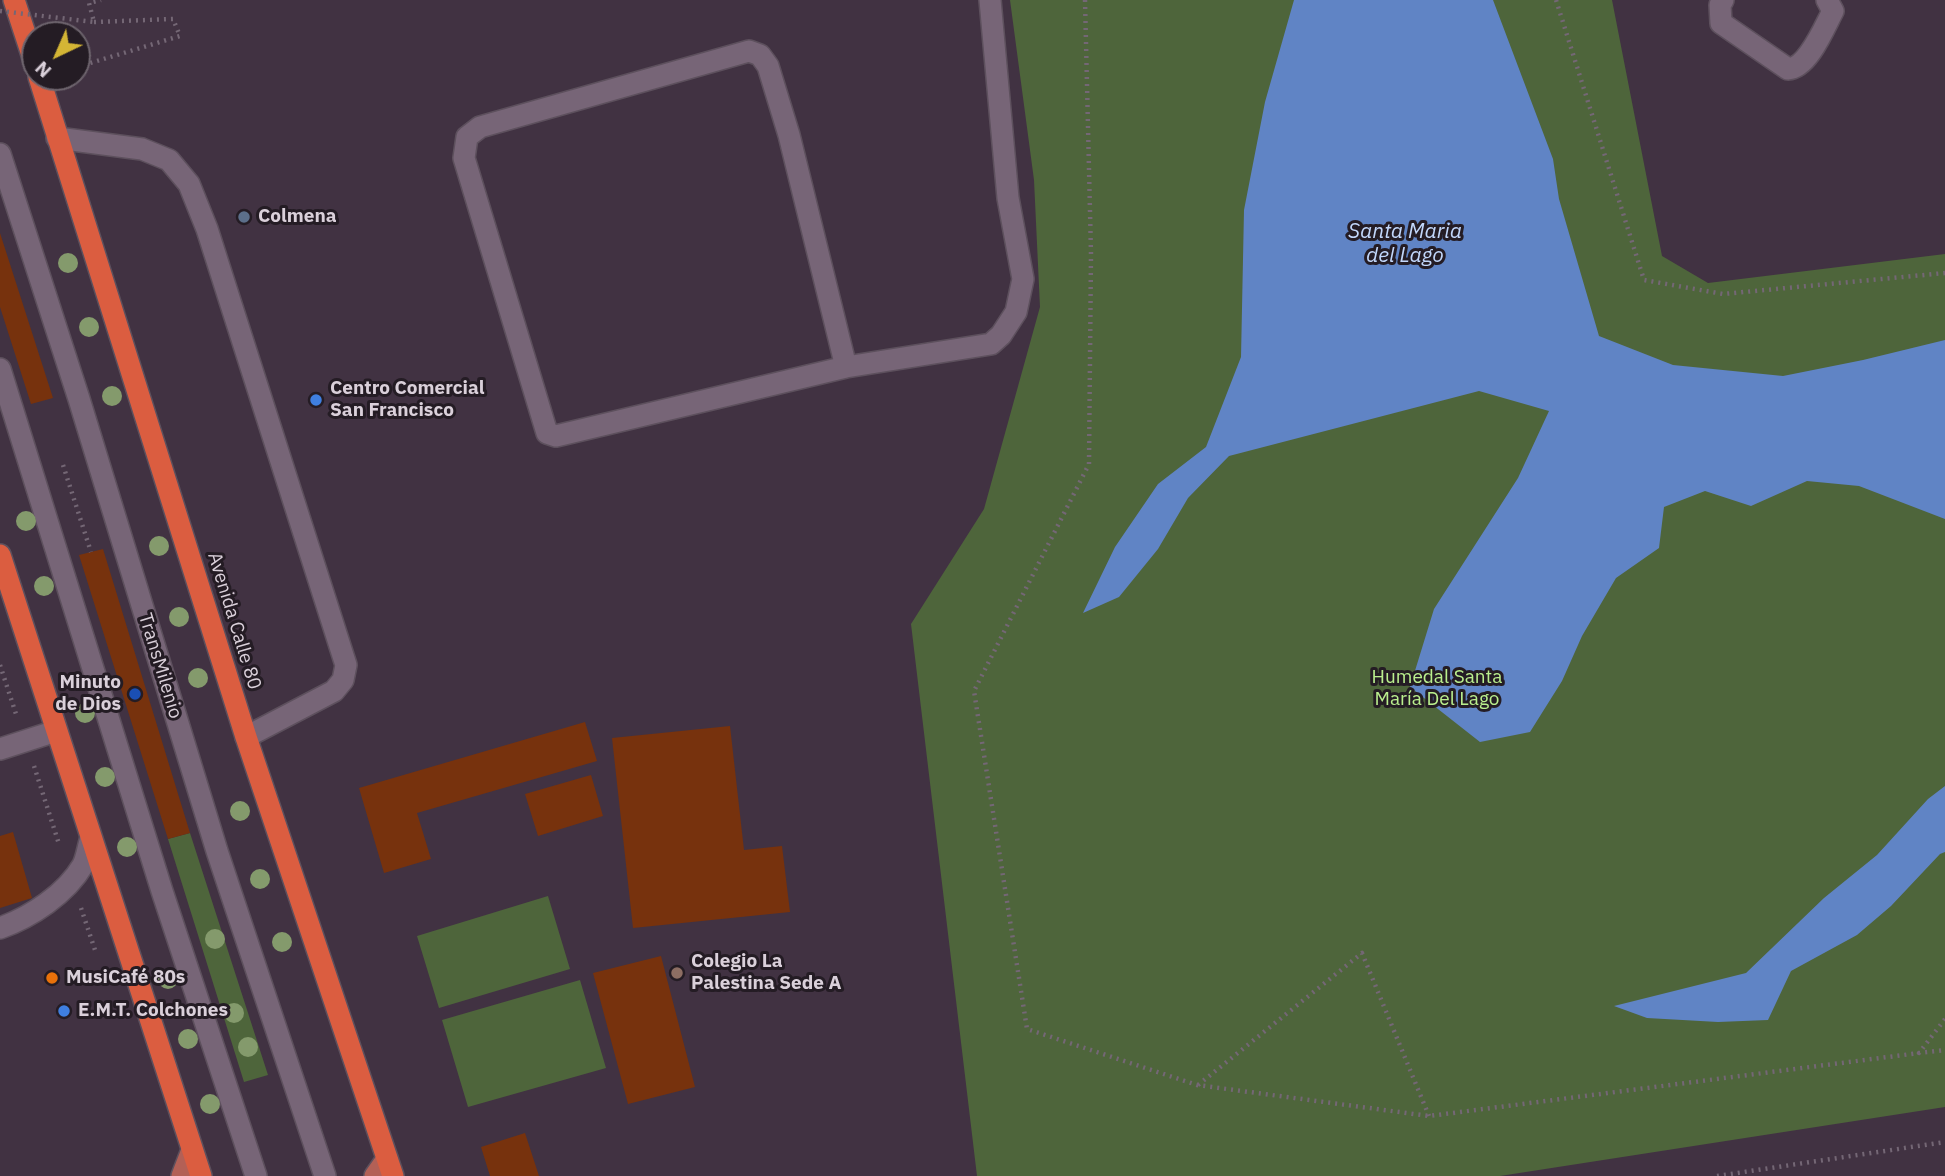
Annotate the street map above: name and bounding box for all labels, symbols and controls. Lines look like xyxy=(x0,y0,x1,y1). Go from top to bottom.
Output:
north arrow xyxy=(21,21,91,91)
text: N xyxy=(30,56,56,83)
place label: Colmena xyxy=(258,206,337,228)
marker: Colmena xyxy=(236,209,252,225)
water label: Santa Maria del Lago xyxy=(1348,219,1462,269)
place label: Centro Comercial San Francisco xyxy=(330,378,485,422)
marker: Centro Comercial San Francisco xyxy=(308,392,324,408)
street label: Avenida Calle 80 xyxy=(202,550,266,692)
street label: TransMilenio xyxy=(133,611,187,721)
park label: Humedal Santa María Del Lago xyxy=(1372,667,1502,711)
place label: Minuto de Dios xyxy=(55,672,121,716)
marker: Minuto de Dios xyxy=(127,686,143,702)
place label: Colegio La Palestina Sede A xyxy=(691,951,841,995)
marker: Colegio La Palestina Sede A xyxy=(669,965,685,981)
place label: MusiCafé 80s xyxy=(66,967,185,989)
marker: MusiCafé 80s xyxy=(44,970,60,986)
place label: E.M.T. Colchones xyxy=(78,1000,228,1022)
marker: E.M.T. Colchones xyxy=(56,1003,72,1019)

